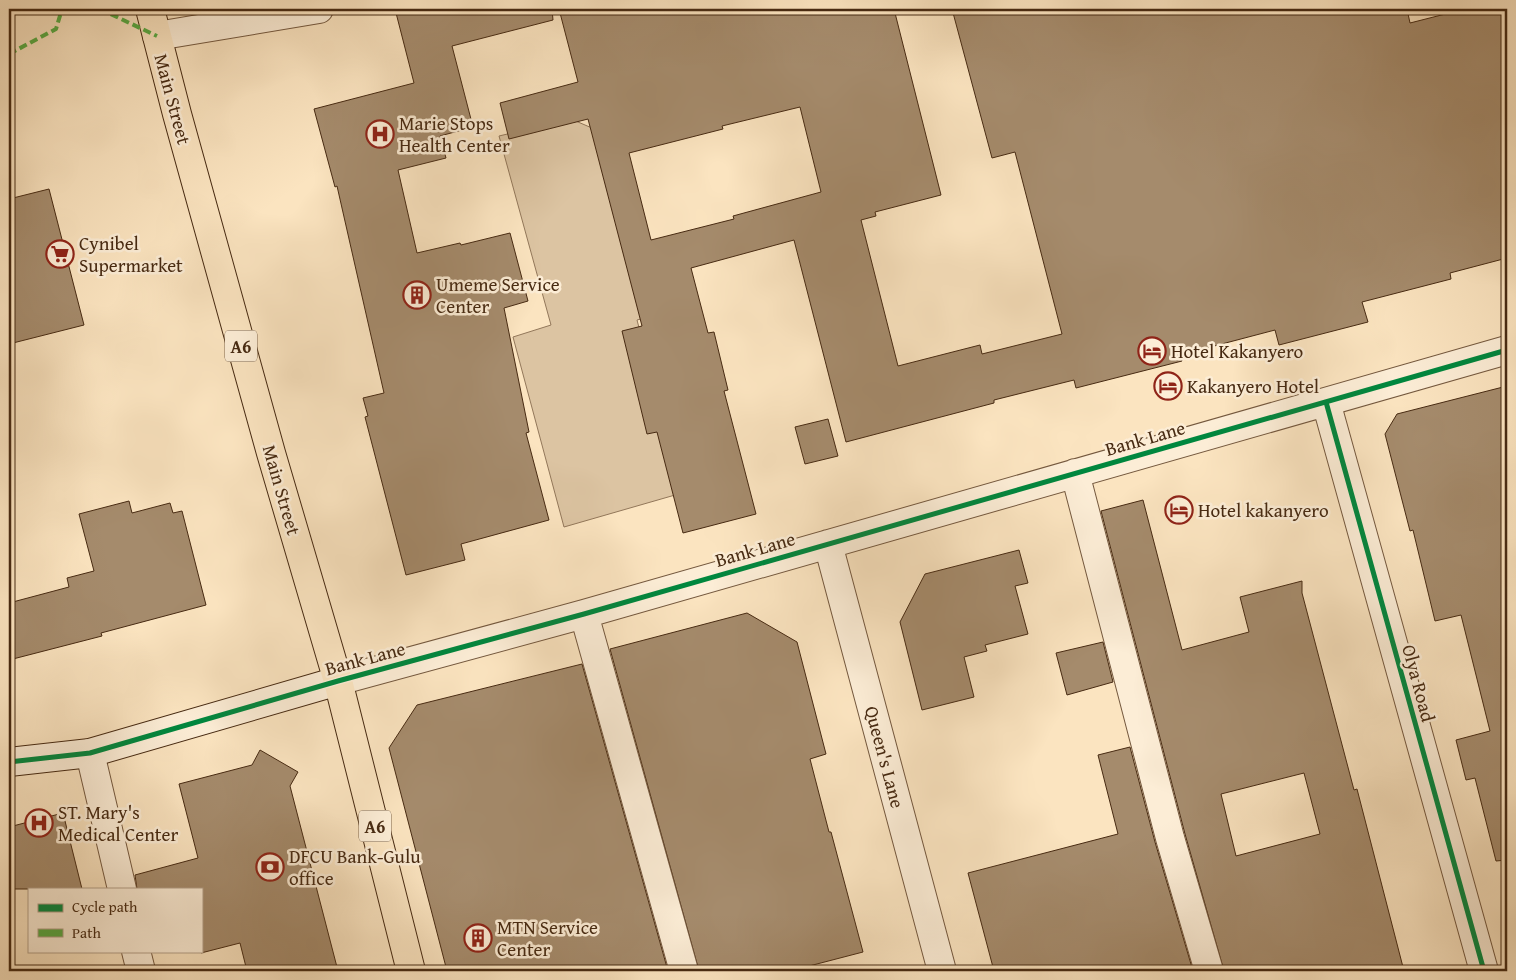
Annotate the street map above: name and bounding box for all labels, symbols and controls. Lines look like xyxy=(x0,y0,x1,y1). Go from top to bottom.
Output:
street label: Main Street xyxy=(147,51,199,148)
place label: Marie Stops Health Center xyxy=(399,109,510,159)
hospital icon: Marie Stops Health Center xyxy=(365,119,395,149)
place label: Cynibel Supermarket xyxy=(79,229,183,279)
supermarket icon: Cynibel Supermarket xyxy=(45,239,75,269)
place label: Umeme Service Center xyxy=(436,270,560,320)
building icon: Umeme Service Center xyxy=(402,280,432,310)
road number: A6 xyxy=(225,331,257,362)
hotel icon: Hotel Kakanyero xyxy=(1137,336,1167,366)
place label: Hotel Kakanyero xyxy=(1171,337,1303,365)
hotel icon: Kakanyero Hotel xyxy=(1153,371,1183,401)
place label: Kakanyero Hotel xyxy=(1187,372,1319,400)
street label: Bank Lane xyxy=(1102,413,1188,463)
street label: Main Street xyxy=(256,442,308,539)
hotel icon: Hotel kakanyero xyxy=(1164,495,1194,525)
place label: Hotel kakanyero xyxy=(1198,496,1329,524)
street label: Bank Lane xyxy=(712,524,798,574)
street label: Bank Lane xyxy=(322,634,408,682)
street label: Olya Road xyxy=(1395,641,1443,726)
street label: Queen's Lane xyxy=(858,703,912,811)
place label: ST. Mary's Medical Center xyxy=(58,798,178,848)
hospital icon: ST. Mary's Medical Center xyxy=(24,808,54,838)
road number: A6 xyxy=(359,810,391,841)
place label: DFCU Bank-Gulu office xyxy=(289,842,421,892)
bank icon: DFCU Bank-Gulu office xyxy=(255,852,285,882)
legend xyxy=(28,888,202,952)
text: Cycle path xyxy=(72,896,138,917)
place label: MTN Service Center xyxy=(497,913,598,963)
text: Path xyxy=(72,922,101,943)
building icon: MTN Service Center xyxy=(463,923,493,953)

